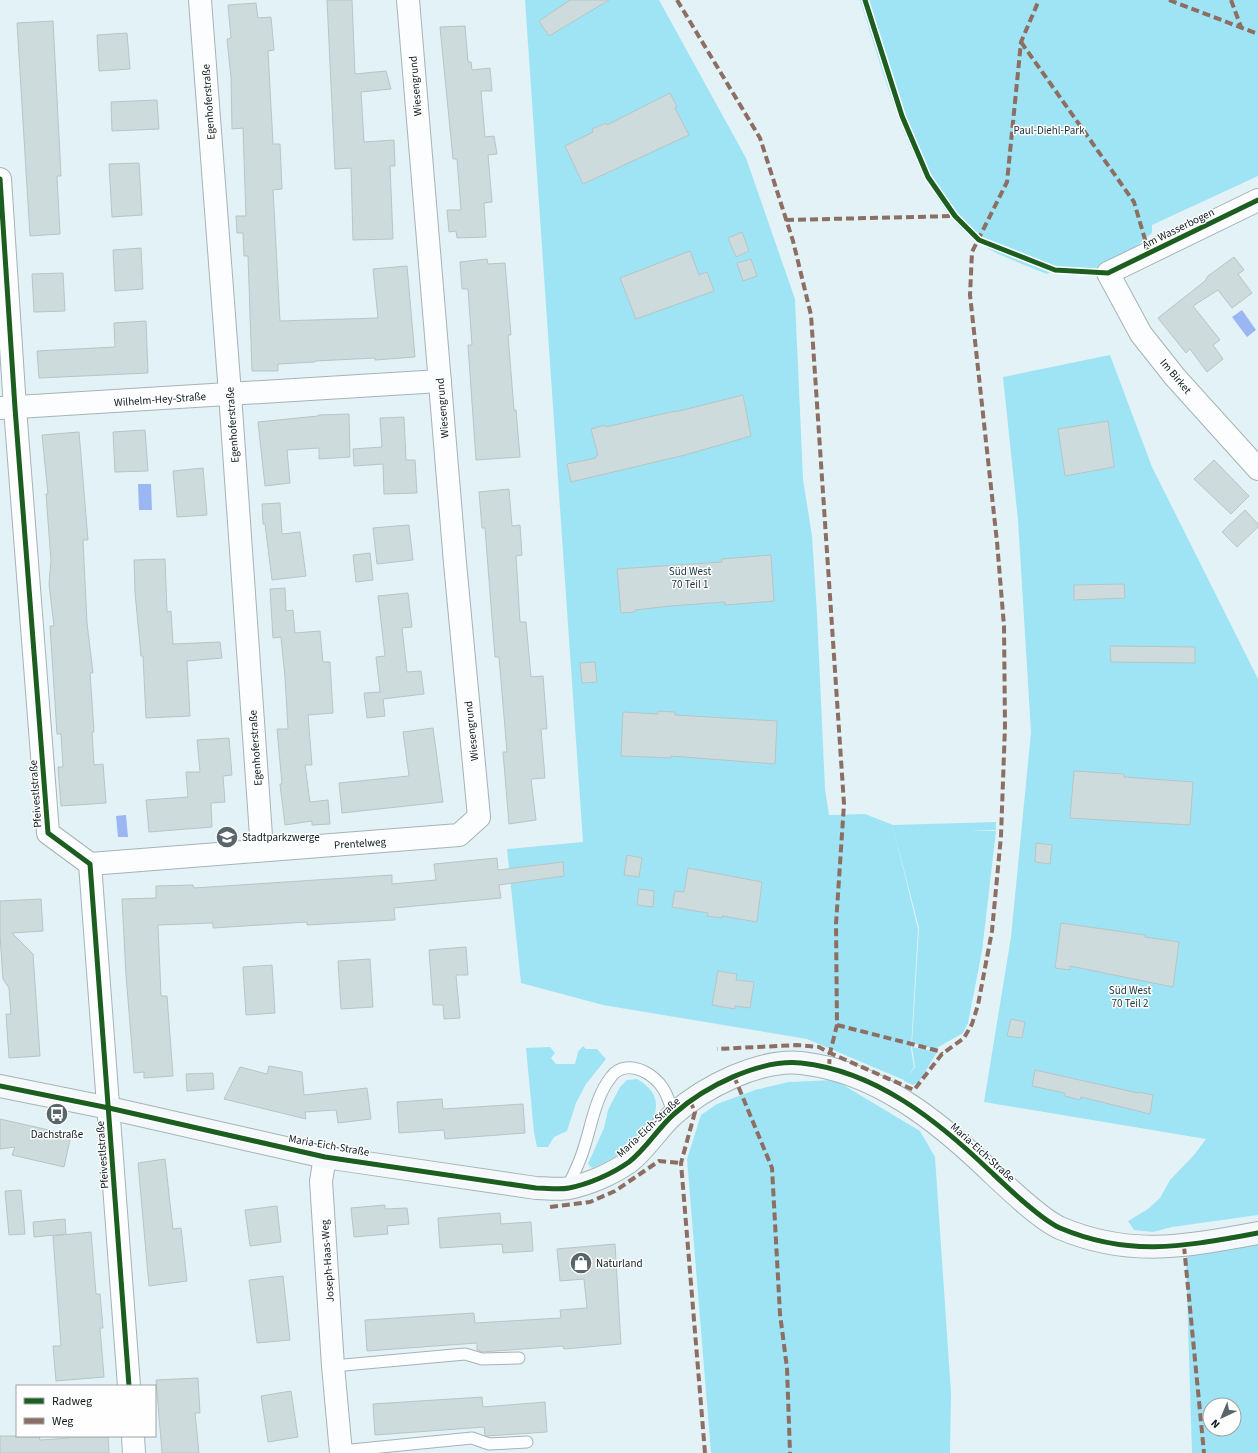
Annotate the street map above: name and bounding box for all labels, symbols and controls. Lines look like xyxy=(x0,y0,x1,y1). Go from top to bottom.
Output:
street label: Wiesengrund xyxy=(405,55,426,117)
street label: Egenhoferstraße xyxy=(198,63,219,140)
park label: Paul-Diehl-Park xyxy=(1013,123,1085,138)
street label: Am Wasserbogen xyxy=(1140,204,1217,252)
street label: Im Birket xyxy=(1157,356,1195,397)
street label: Wiesengrund xyxy=(432,377,453,439)
street label: Egenhoferstraße xyxy=(222,386,243,463)
street label: Wilhelm-Hey-Straße xyxy=(114,389,207,410)
park label: Süd West 70 Teil 1 xyxy=(669,564,711,592)
street label: Wiesengrund xyxy=(461,700,482,762)
street label: Egenhoferstraße xyxy=(245,709,266,786)
street label: Pfeivestlstraße xyxy=(26,759,45,828)
school or university icon: Stadtparkzwerge xyxy=(214,824,240,850)
place label: Stadtparkzwerge xyxy=(242,830,320,845)
street label: Prentelweg xyxy=(334,834,387,853)
park label: Süd West 70 Teil 2 xyxy=(1109,983,1151,1011)
street label: Maria-Eich-Straße xyxy=(613,1094,684,1161)
bus stop icon: Dachstraße xyxy=(44,1101,70,1127)
street label: Maria-Eich-Straße xyxy=(947,1119,1019,1186)
street label: Pfeivestlstraße xyxy=(93,1120,112,1189)
place label: Dachstraße xyxy=(31,1127,84,1142)
street label: Maria-Eich-Straße xyxy=(287,1131,371,1160)
street label: Joseph-Haas-Weg xyxy=(317,1219,338,1303)
shop icon: Naturland xyxy=(568,1250,594,1276)
place label: Naturland xyxy=(596,1256,643,1271)
legend xyxy=(16,1385,156,1437)
text: Radweg xyxy=(52,1393,92,1410)
north arrow xyxy=(1202,1397,1242,1437)
text: Weg xyxy=(52,1413,73,1430)
text: N xyxy=(1208,1416,1223,1432)

